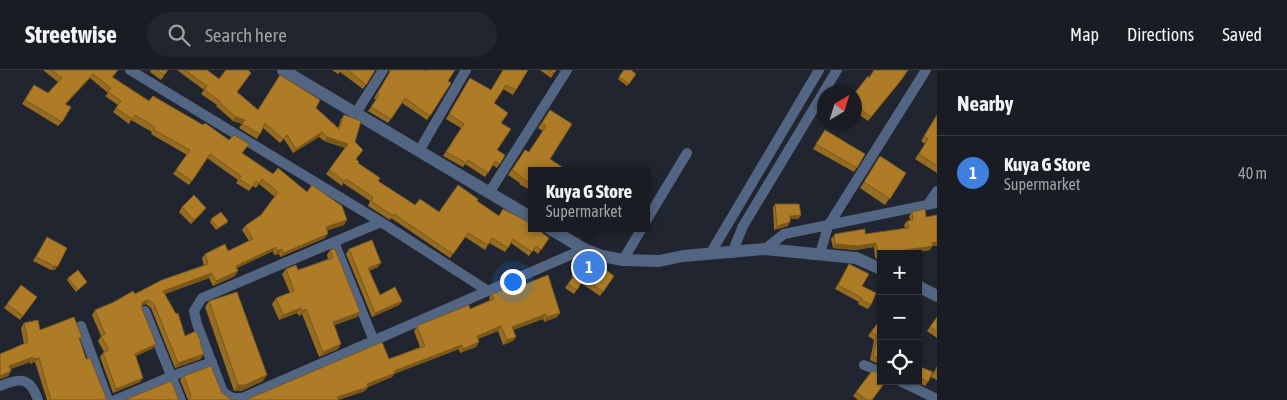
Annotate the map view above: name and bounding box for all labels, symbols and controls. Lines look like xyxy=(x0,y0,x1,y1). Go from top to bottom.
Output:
search box xyxy=(147,12,497,57)
text: Streetwise xyxy=(25,21,117,48)
icon: search xyxy=(165,21,193,49)
text: Search here xyxy=(205,24,287,46)
text: Map xyxy=(1070,24,1099,45)
text: Directions xyxy=(1127,24,1194,45)
text: Saved xyxy=(1222,24,1262,45)
north arrow xyxy=(817,85,862,130)
text: Nearby xyxy=(957,91,1013,115)
text: Kuya G Store xyxy=(1004,153,1090,175)
text: 1 xyxy=(969,164,977,182)
text: 40 m xyxy=(1238,164,1267,182)
popup xyxy=(528,167,650,232)
text: Supermarket xyxy=(1004,175,1080,193)
text: Kuya G Store xyxy=(546,180,632,202)
text: Supermarket xyxy=(546,202,622,220)
pin: 1 xyxy=(573,248,605,286)
map controls xyxy=(877,250,922,385)
button: + xyxy=(877,250,922,295)
your location xyxy=(500,269,526,295)
button: − xyxy=(877,295,922,340)
button: locate xyxy=(877,340,922,385)

